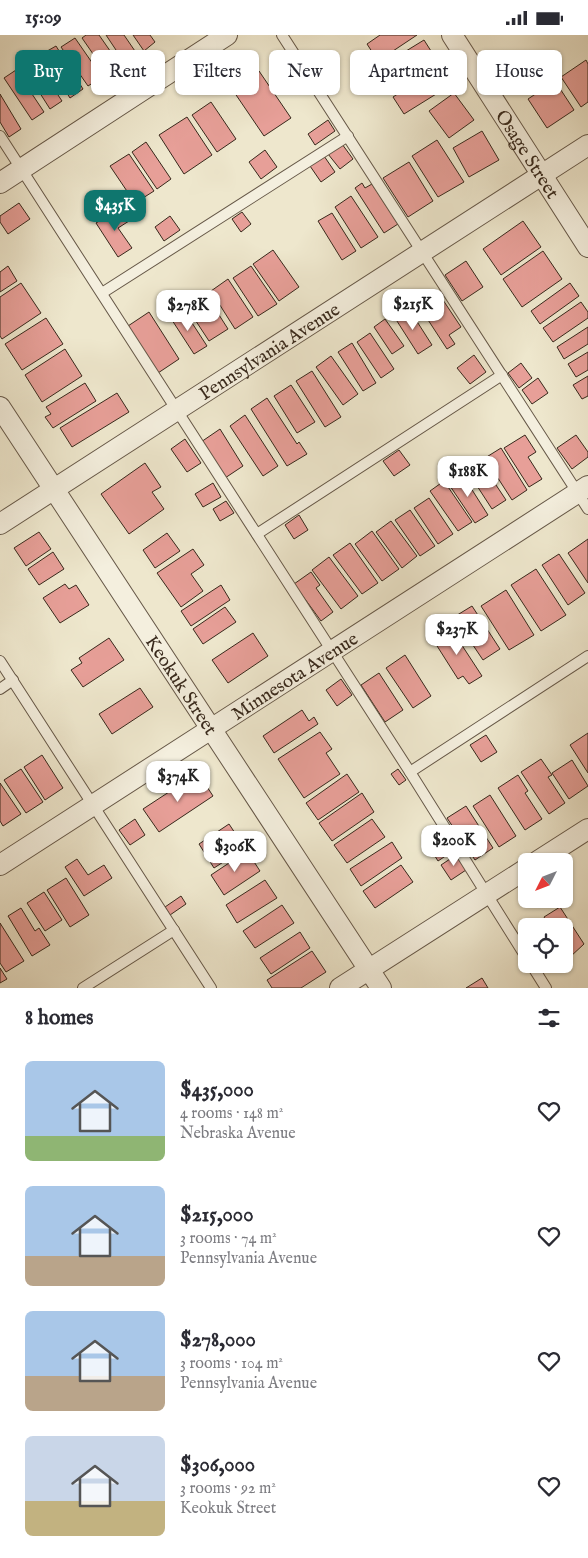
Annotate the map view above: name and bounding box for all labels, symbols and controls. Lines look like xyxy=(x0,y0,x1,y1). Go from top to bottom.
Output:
text: 15:09 xyxy=(25,6,62,30)
chip: Buy xyxy=(15,50,81,95)
chip: Rent xyxy=(91,50,165,95)
chip: Filters xyxy=(175,50,259,95)
chip: New xyxy=(269,50,340,95)
chip: Apartment xyxy=(350,50,467,95)
chip: House xyxy=(477,50,562,95)
street label: Osage Street xyxy=(489,106,564,204)
pin: $435K xyxy=(80,189,150,232)
text: $435K xyxy=(95,196,135,216)
pin: $278K xyxy=(153,289,223,332)
pin: $215K xyxy=(378,289,448,331)
text: $215K xyxy=(393,295,433,315)
text: $278K xyxy=(167,296,209,316)
street label: Pennsylvania Avenue xyxy=(195,298,345,407)
pin: $188K xyxy=(433,455,503,498)
text: $188K xyxy=(449,462,487,482)
pin: $237K xyxy=(422,613,492,656)
text: $237K xyxy=(436,620,478,640)
street label: Minnesota Avenue xyxy=(227,627,363,727)
street label: Keokuk Street xyxy=(139,631,222,740)
pin: $374K xyxy=(143,761,213,803)
text: $374K xyxy=(157,767,199,787)
pin: $200K xyxy=(419,825,489,867)
pin: $306K xyxy=(200,831,270,873)
text: $200K xyxy=(432,831,476,851)
text: $306K xyxy=(214,837,256,857)
north arrow xyxy=(518,853,572,907)
map controls xyxy=(518,853,573,973)
button: locate xyxy=(518,918,573,973)
icon: filters xyxy=(535,1004,563,1032)
text: 8 homes xyxy=(25,1005,93,1032)
text: $435,000 xyxy=(180,1077,254,1104)
icon: home xyxy=(65,1081,125,1141)
icon: heart xyxy=(535,1097,563,1125)
text: 4 rooms · 148 m² xyxy=(180,1104,283,1124)
text: Nebraska Avenue xyxy=(180,1124,296,1144)
text: $215,000 xyxy=(180,1202,253,1229)
icon: home xyxy=(65,1206,125,1266)
icon: heart xyxy=(535,1222,563,1250)
text: 3 rooms · 74 m² xyxy=(180,1229,277,1249)
text: Pennsylvania Avenue xyxy=(180,1249,317,1269)
text: $278,000 xyxy=(180,1327,256,1354)
icon: home xyxy=(65,1331,125,1391)
icon: heart xyxy=(535,1347,563,1375)
text: 3 rooms · 104 m² xyxy=(180,1354,283,1374)
text: Pennsylvania Avenue xyxy=(180,1374,317,1394)
text: $306,000 xyxy=(180,1452,255,1479)
icon: home xyxy=(65,1456,125,1516)
icon: heart xyxy=(535,1472,563,1500)
text: 3 rooms · 92 m² xyxy=(180,1479,276,1499)
text: Keokuk Street xyxy=(180,1499,276,1519)

